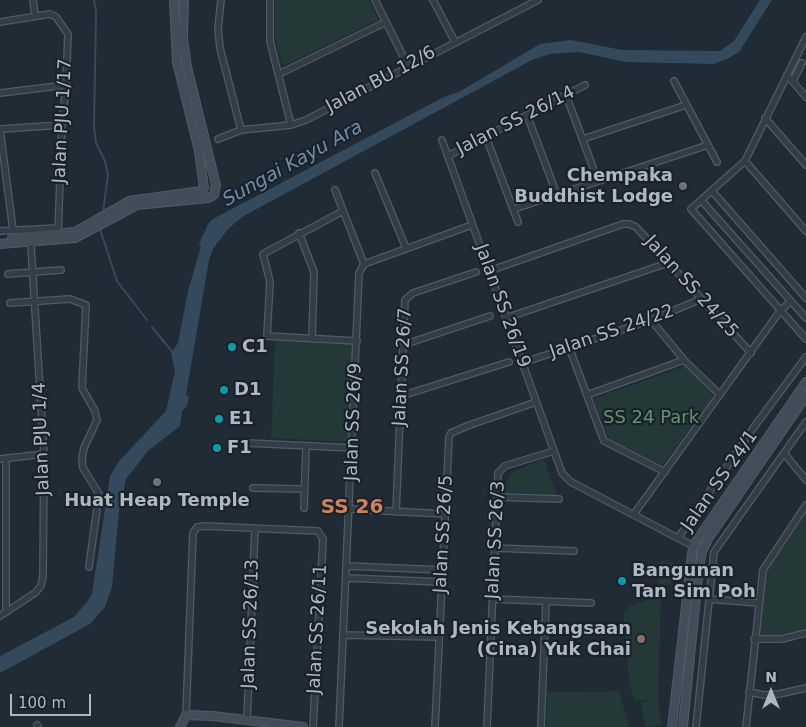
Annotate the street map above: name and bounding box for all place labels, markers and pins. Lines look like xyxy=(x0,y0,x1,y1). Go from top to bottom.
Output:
place label: Chempaka Buddhist Lodge xyxy=(514,165,673,208)
marker: Chempaka Buddhist Lodge xyxy=(677,180,689,192)
place label: C1 xyxy=(242,336,268,358)
marker: C1 xyxy=(226,341,238,353)
place label: D1 xyxy=(234,379,261,401)
marker: D1 xyxy=(218,384,230,396)
place label: E1 xyxy=(229,408,254,430)
marker: E1 xyxy=(213,413,225,425)
place label: F1 xyxy=(227,437,252,459)
marker: F1 xyxy=(211,442,223,454)
marker: Huat Heap Temple xyxy=(151,476,163,488)
place label: Huat Heap Temple xyxy=(64,490,250,512)
place label: Bangunan Tan Sim Poh xyxy=(632,560,756,602)
marker: Bangunan Tan Sim Poh xyxy=(616,575,628,587)
place label: Sekolah Jenis Kebangsaan (Cina) Yuk Chai xyxy=(365,618,631,660)
marker: Sekolah Jenis Kebangsaan (Cina) Yuk Chai xyxy=(635,633,647,645)

